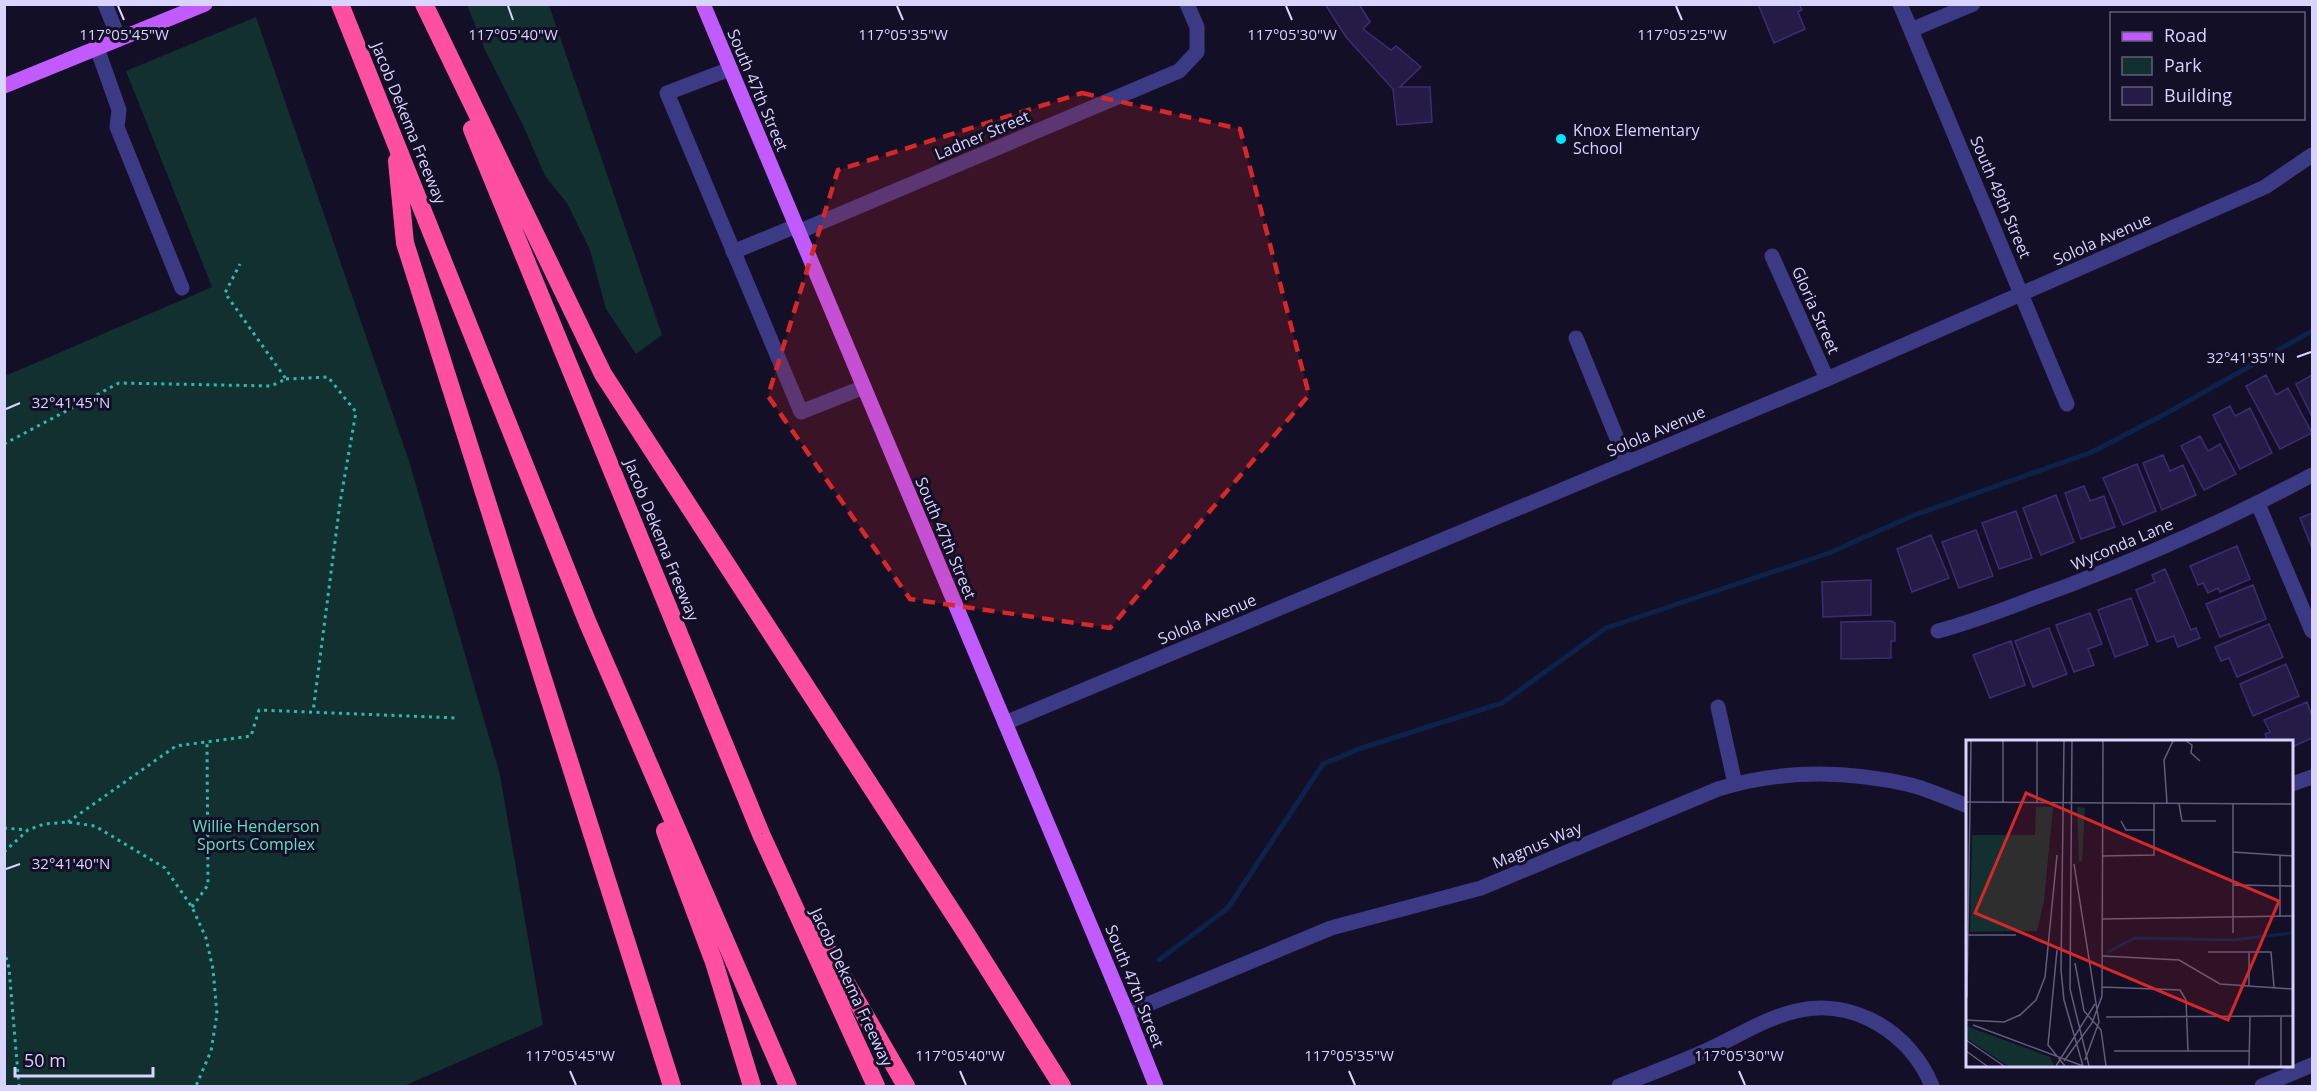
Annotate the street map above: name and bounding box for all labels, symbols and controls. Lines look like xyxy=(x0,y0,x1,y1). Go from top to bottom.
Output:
legend xyxy=(2110,12,2305,120)
text: Road xyxy=(2164,23,2207,47)
text: 117°05'45"W xyxy=(79,24,169,44)
text: 117°05'40"W xyxy=(468,24,558,44)
text: 117°05'35"W xyxy=(858,24,948,44)
text: 117°05'30"W xyxy=(1247,24,1337,44)
text: 117°05'25"W xyxy=(1637,24,1727,44)
street label: South 47th Street xyxy=(722,26,794,155)
street label: Jacob Dekema Freeway xyxy=(366,37,452,208)
text: Park xyxy=(2164,53,2202,77)
text: Building xyxy=(2164,83,2232,107)
street label: Ladner Street xyxy=(931,105,1033,165)
place label: Knox Elementary School xyxy=(1573,119,1700,159)
marker: Knox Elementary School xyxy=(1554,132,1568,146)
street label: South 49th Street xyxy=(1965,133,2037,262)
street label: Solola Avenue xyxy=(2050,208,2154,270)
street label: Gloria Street xyxy=(1787,263,1845,358)
text: 32°41'35"N xyxy=(2207,347,2285,367)
text: 32°41'45"N xyxy=(32,392,110,412)
street label: Solola Avenue xyxy=(1603,400,1709,462)
street label: Jacob Dekema Freeway xyxy=(619,454,705,625)
street label: South 47th Street xyxy=(910,474,982,603)
street label: Wyconda Lane xyxy=(2068,513,2176,575)
street label: Solola Avenue xyxy=(1154,588,1260,650)
inset map xyxy=(1966,740,2293,1067)
park label: Willie Henderson Sports Complex xyxy=(192,815,320,855)
street label: Magnus Way xyxy=(1489,816,1586,874)
text: 32°41'40"N xyxy=(32,853,110,873)
street label: Jacob Dekema Freeway xyxy=(805,902,899,1071)
street label: South 47th Street xyxy=(1100,921,1170,1051)
scale bar xyxy=(15,1040,153,1078)
text: 117°05'45"W xyxy=(525,1045,615,1065)
text: 117°05'40"W xyxy=(915,1045,1005,1065)
text: 117°05'35"W xyxy=(1304,1045,1394,1065)
text: 117°05'30"W xyxy=(1694,1045,1784,1065)
text: 50 m xyxy=(24,1048,66,1072)

